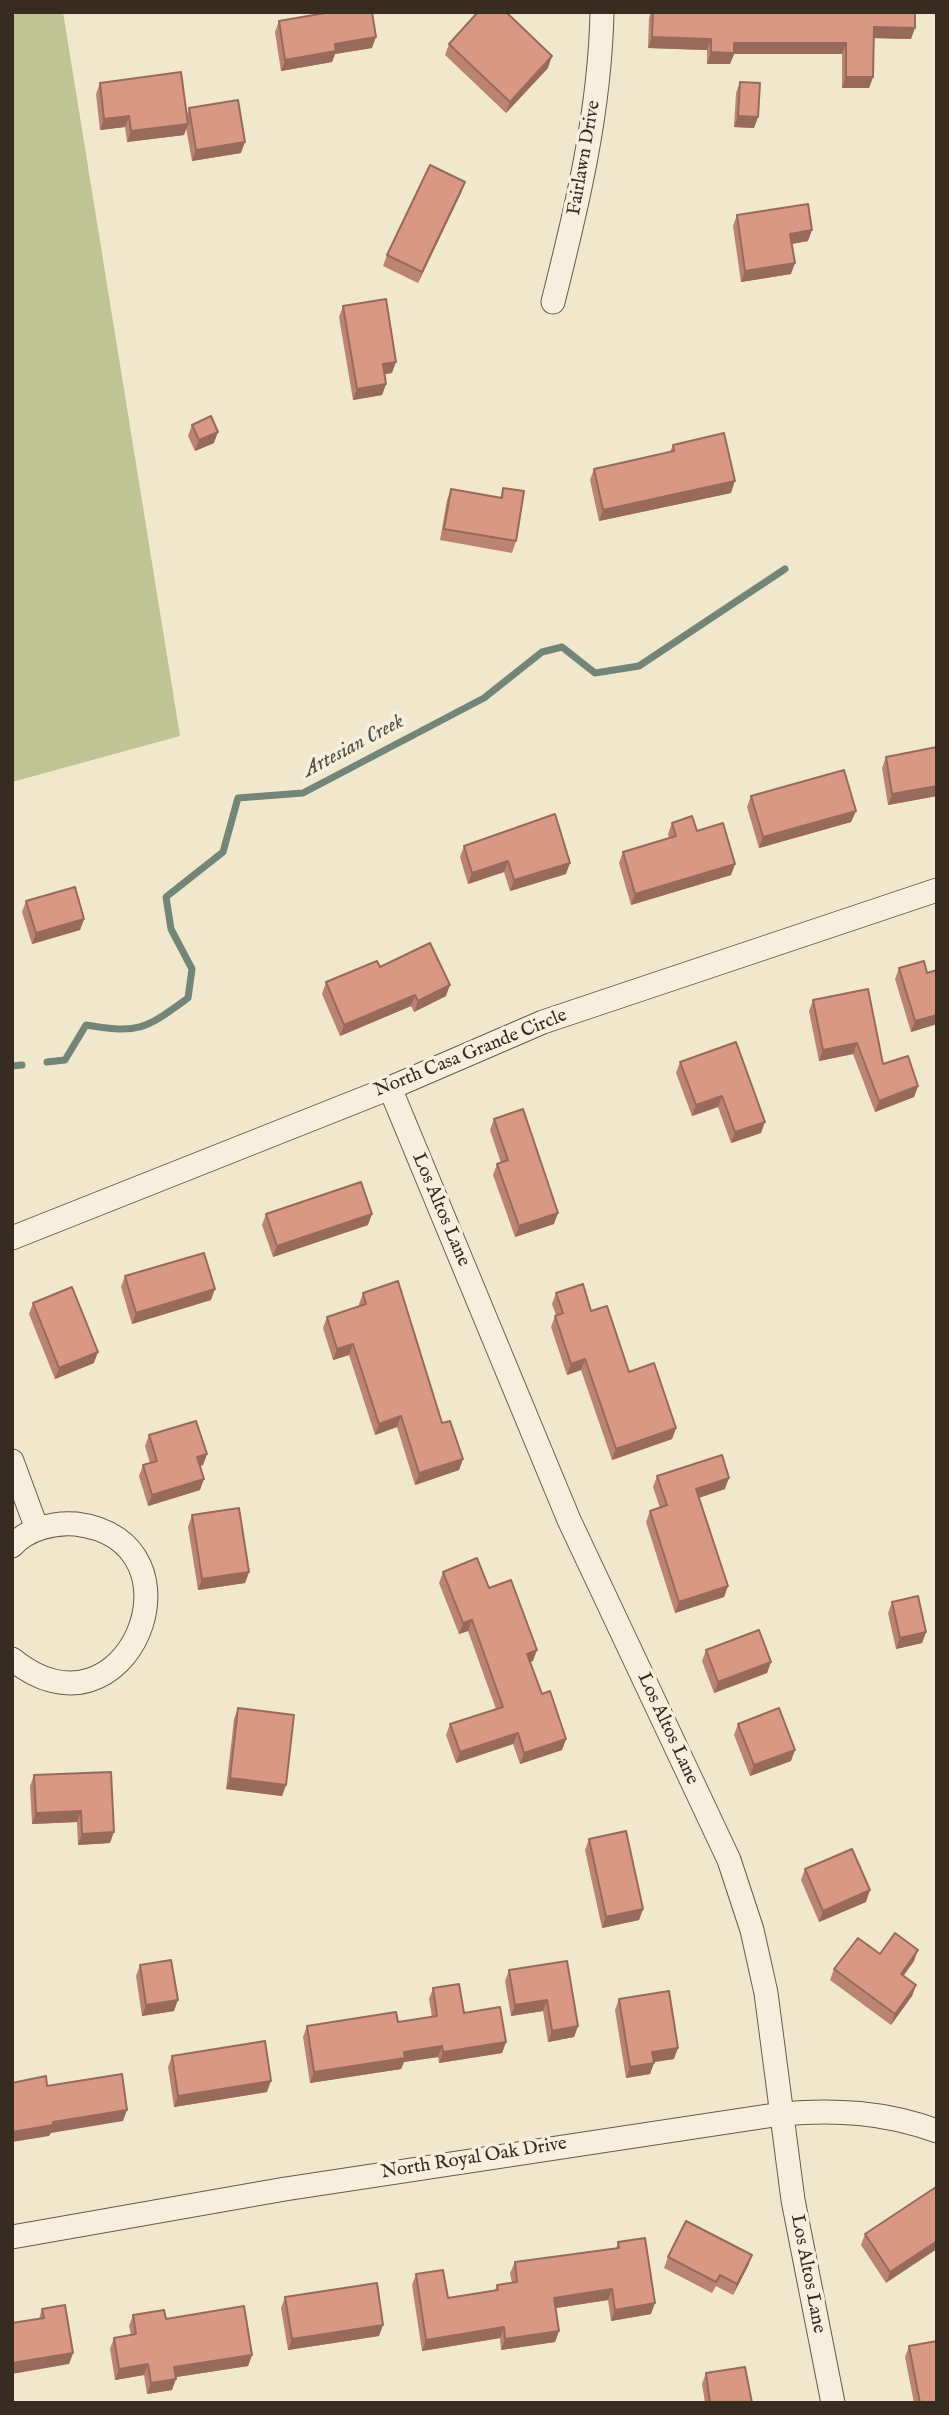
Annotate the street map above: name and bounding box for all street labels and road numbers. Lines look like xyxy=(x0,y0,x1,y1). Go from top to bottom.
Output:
street label: Fairlawn Drive xyxy=(564,99,606,217)
street label: North Casa Grande Circle xyxy=(371,1005,571,1103)
street label: Los Altos Lane xyxy=(406,1150,474,1270)
street label: Los Altos Lane xyxy=(631,1669,703,1789)
street label: North Royal Oak Drive xyxy=(380,2133,568,2185)
street label: Los Altos Lane xyxy=(784,2212,830,2336)

